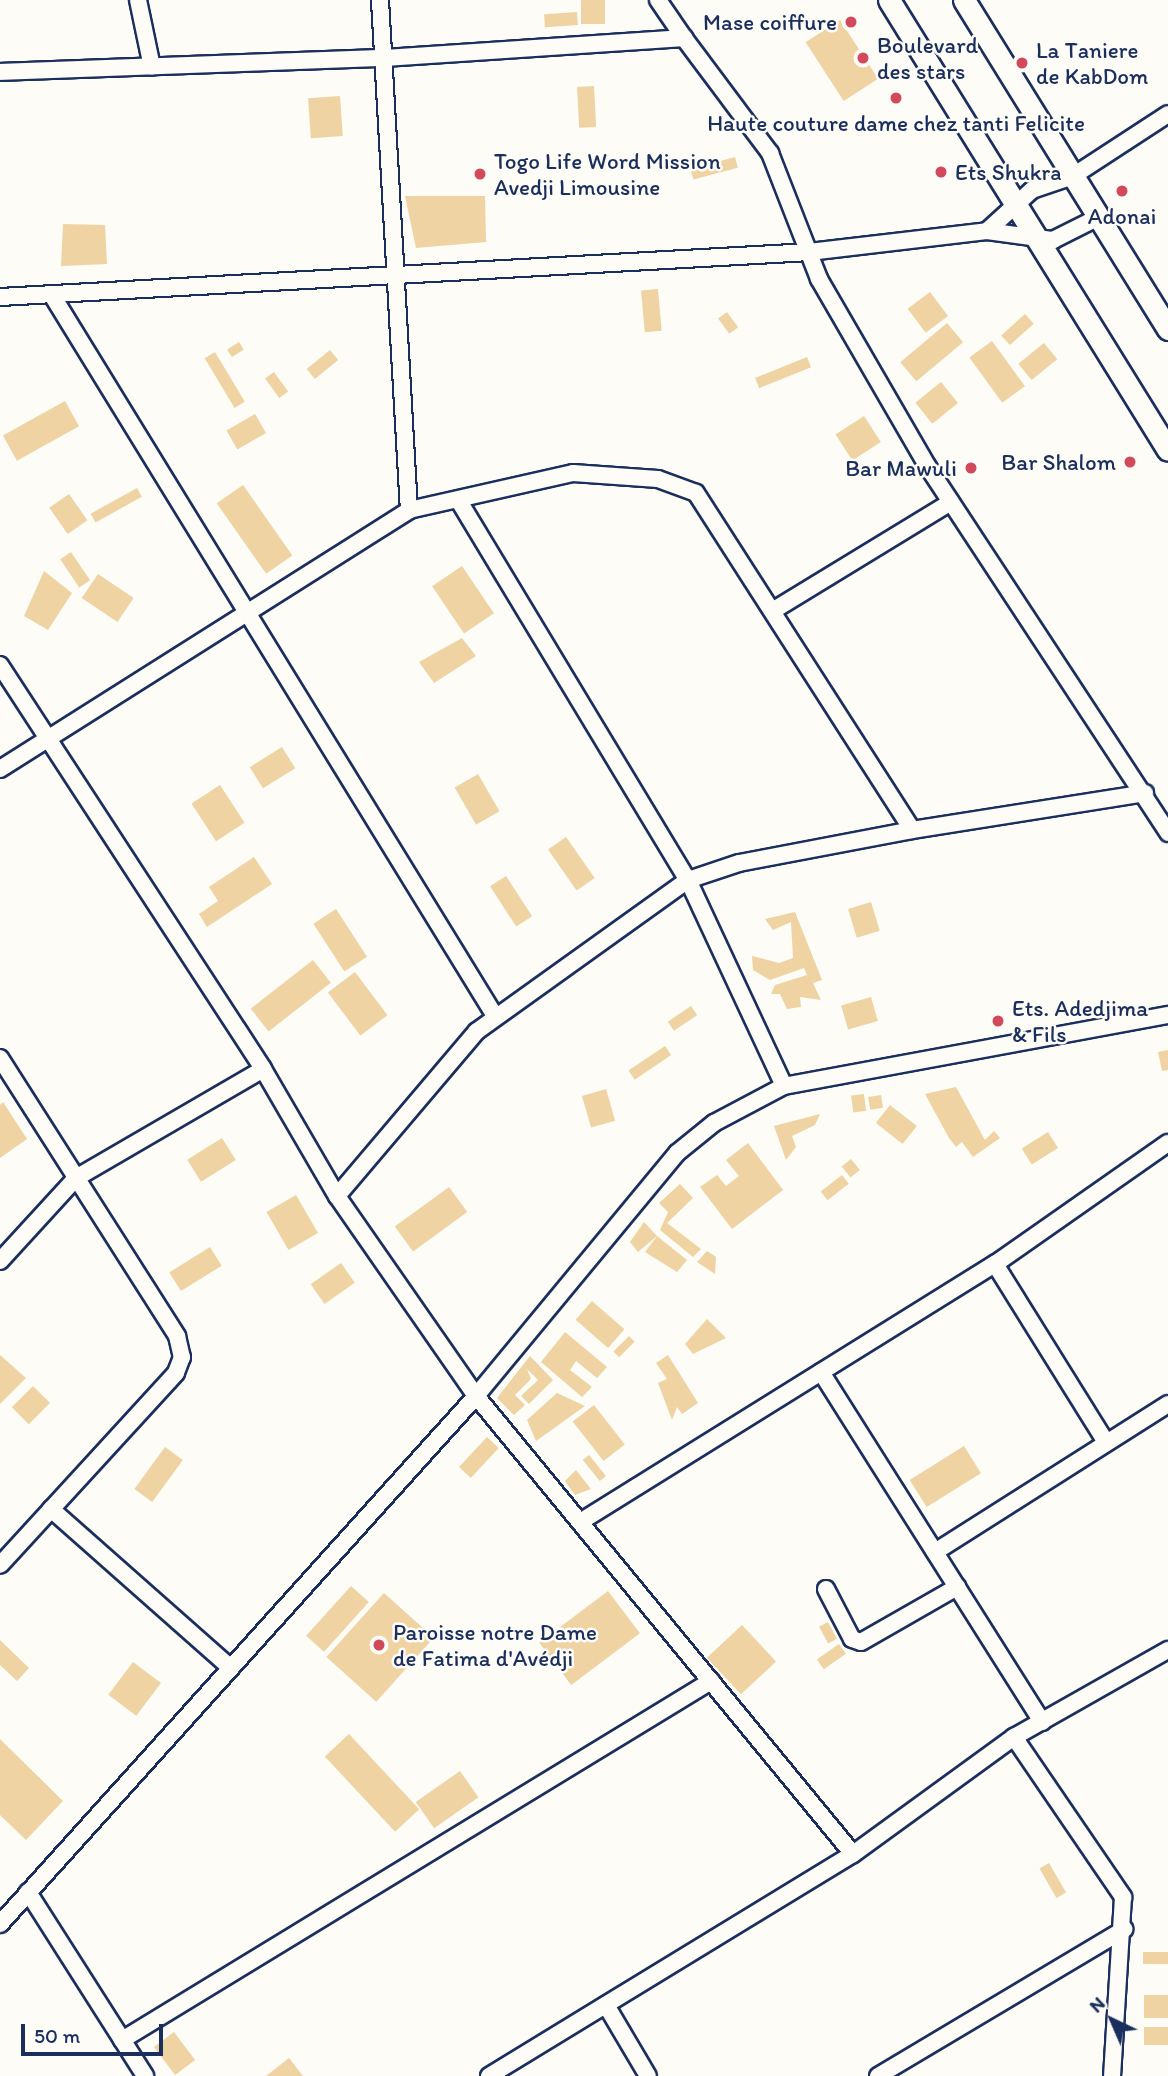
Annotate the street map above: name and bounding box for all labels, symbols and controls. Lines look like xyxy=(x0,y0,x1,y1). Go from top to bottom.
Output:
place label: Mase coiffure xyxy=(703,8,837,36)
marker: Mase coiffure xyxy=(843,14,859,30)
place label: Boulevard des stars xyxy=(877,31,978,85)
place label: La Taniere de KabDom xyxy=(1036,36,1148,90)
marker: Boulevard des stars xyxy=(855,50,871,66)
marker: La Taniere de KabDom xyxy=(1014,55,1030,71)
marker: Haute couture dame chez tanti Felicite xyxy=(888,90,904,106)
place label: Haute couture dame chez tanti Felicite xyxy=(707,109,1085,137)
place label: Togo Life Word Mission Avedji Limousine xyxy=(494,147,720,201)
place label: Ets Shukra xyxy=(955,158,1062,186)
marker: Ets Shukra xyxy=(933,164,949,180)
marker: Togo Life Word Mission Avedji Limousine xyxy=(472,166,488,182)
marker: Adonai xyxy=(1114,183,1130,199)
place label: Adonai xyxy=(1088,202,1156,230)
place label: Bar Shalom xyxy=(1000,448,1116,476)
place label: Bar Mawuli xyxy=(845,454,957,482)
marker: Bar Shalom xyxy=(1122,454,1138,470)
marker: Bar Mawuli xyxy=(963,460,979,476)
place label: Ets. Adedjima & Fils xyxy=(1012,994,1148,1048)
marker: Ets. Adedjima & Fils xyxy=(990,1013,1006,1029)
place label: Paroisse notre Dame de Fatima d'Avédji xyxy=(393,1618,597,1672)
marker: Paroisse notre Dame de Fatima d'Avédji xyxy=(371,1637,387,1653)
north arrow xyxy=(1077,1985,1147,2055)
text: N xyxy=(1084,1992,1110,2017)
scale bar xyxy=(24,2010,166,2054)
text: 50 m xyxy=(34,2023,80,2048)

